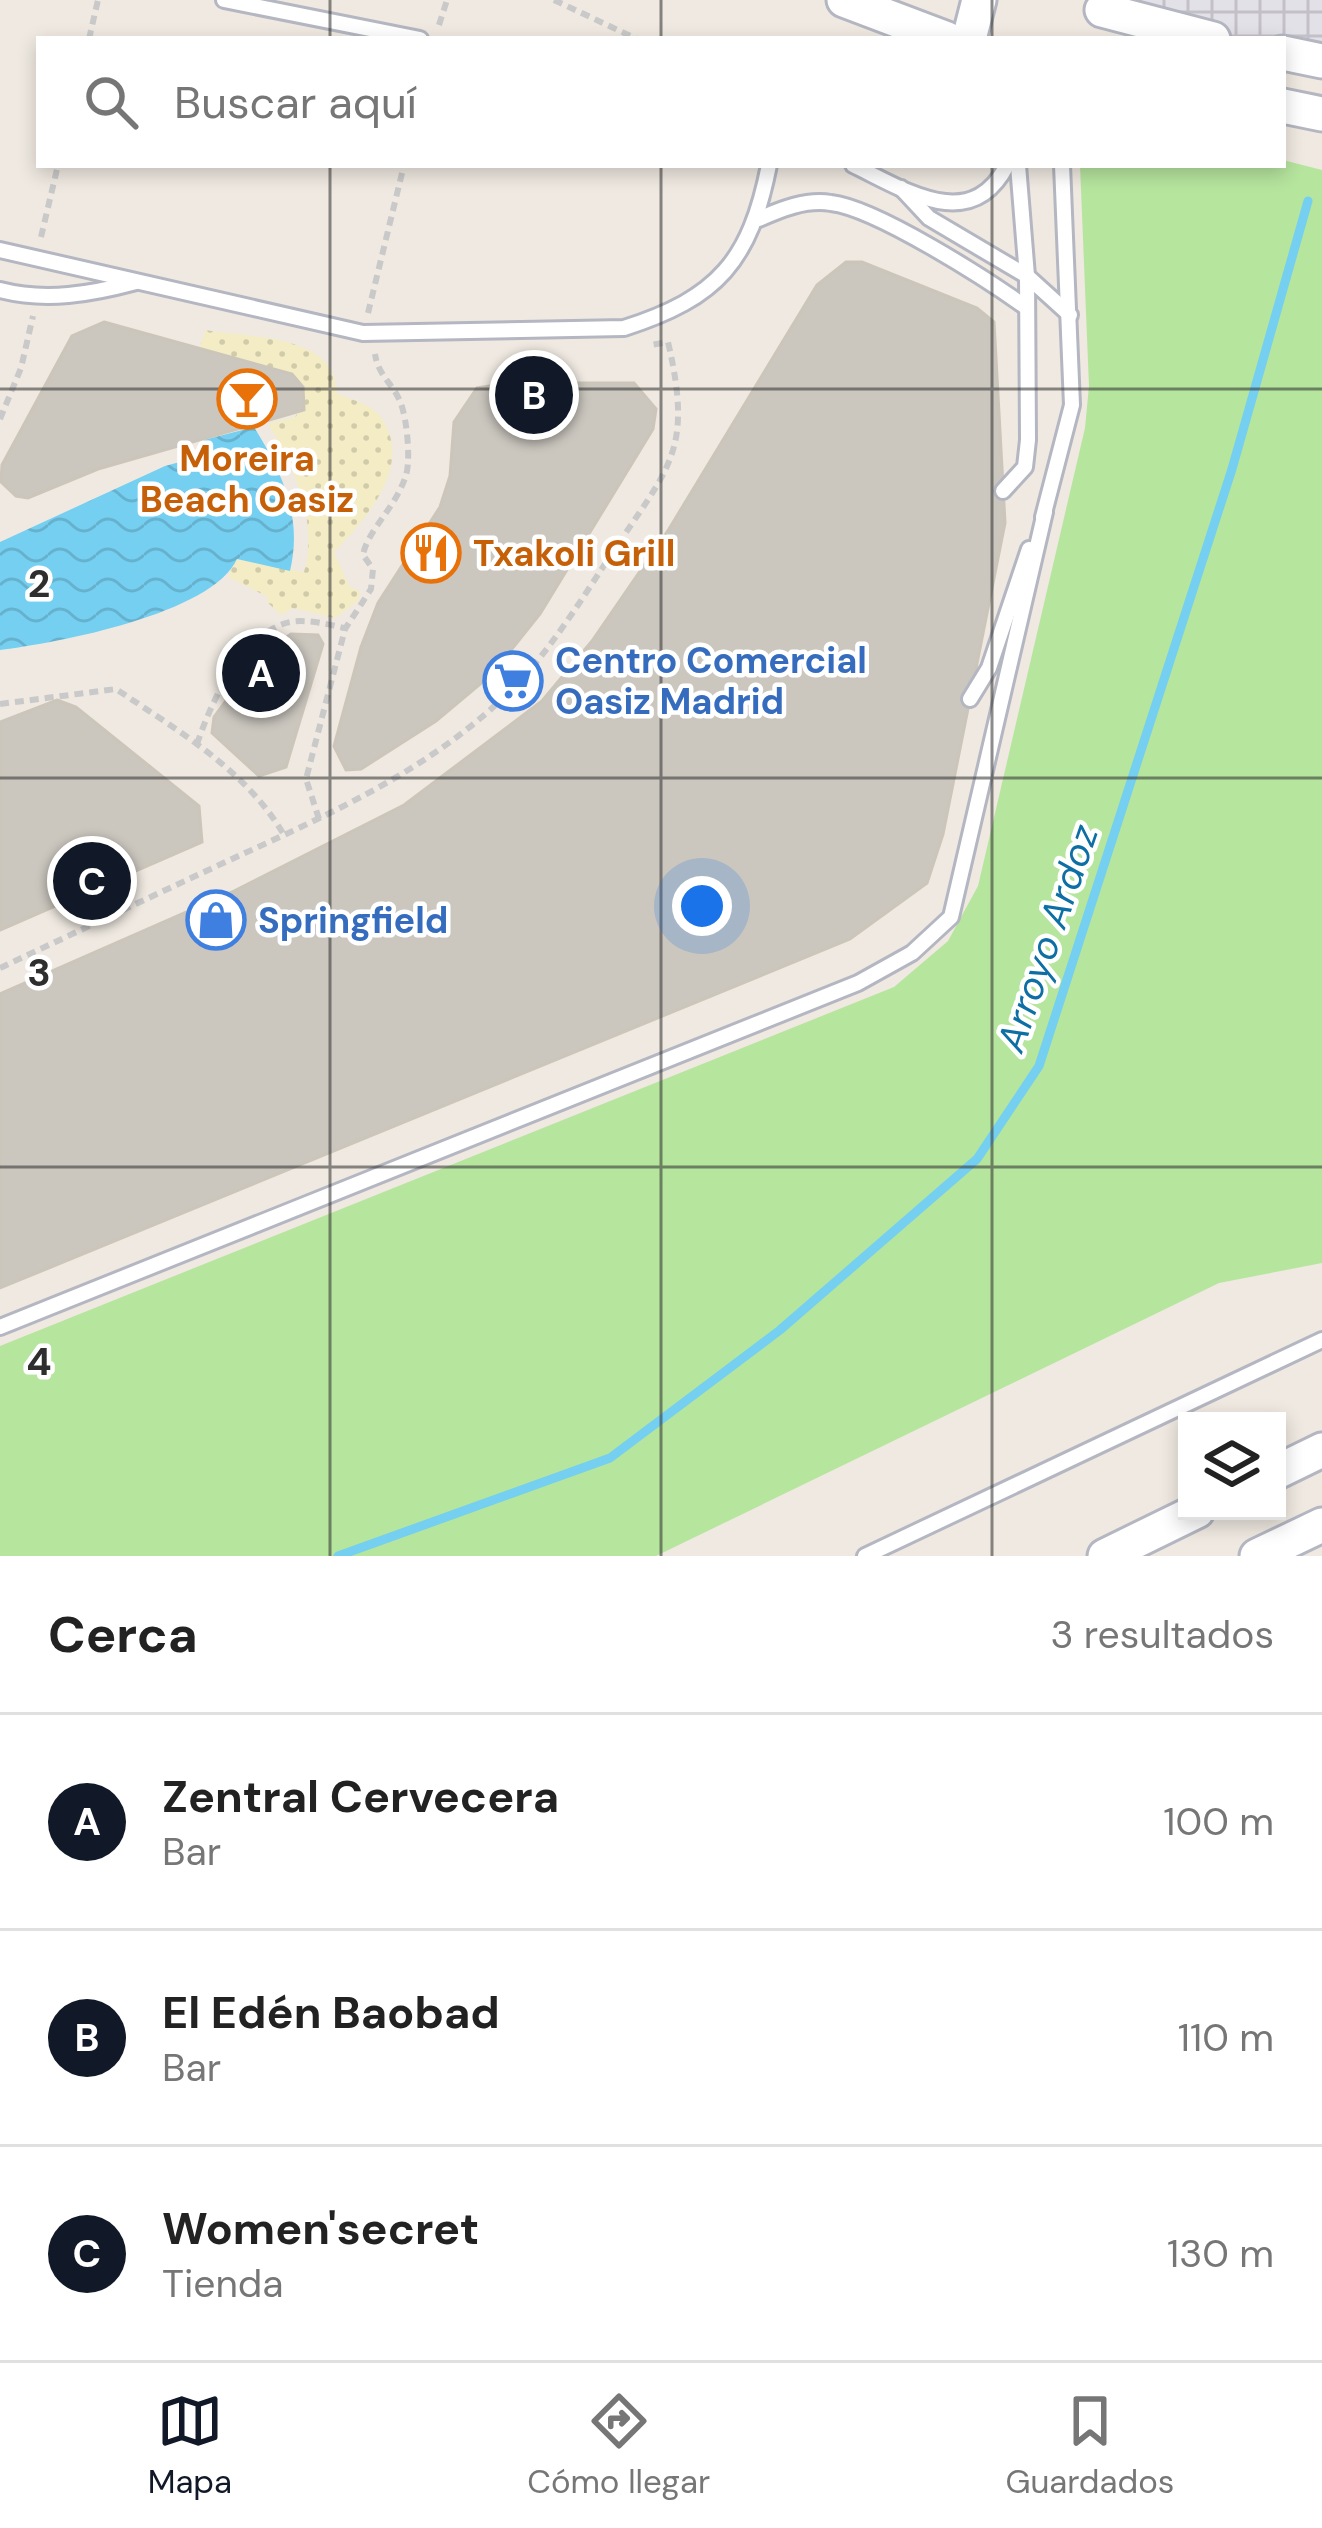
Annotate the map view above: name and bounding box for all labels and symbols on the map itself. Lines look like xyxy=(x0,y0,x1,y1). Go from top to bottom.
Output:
pin: B xyxy=(495,350,573,440)
bar icon: Moreira Beach Oasiz xyxy=(216,368,278,430)
place label: Moreira Beach Oasiz xyxy=(140,435,354,523)
restaurant icon: Txakoli Grill xyxy=(400,522,462,584)
place label: Txakoli Grill xyxy=(473,530,675,577)
text: 2 xyxy=(28,558,50,609)
pin: A xyxy=(222,628,300,718)
place label: Centro Comercial Oasiz Madrid xyxy=(555,637,867,725)
supermarket icon: Centro Comercial Oasiz Madrid xyxy=(482,650,544,712)
water label: Arroyo Ardoz xyxy=(985,817,1110,1059)
pin: C xyxy=(53,836,131,926)
your location xyxy=(672,876,732,936)
shop icon: Springfield xyxy=(185,889,247,951)
place label: Springfield xyxy=(258,897,448,944)
text: 3 xyxy=(27,947,51,998)
text: 4 xyxy=(26,1336,52,1387)

